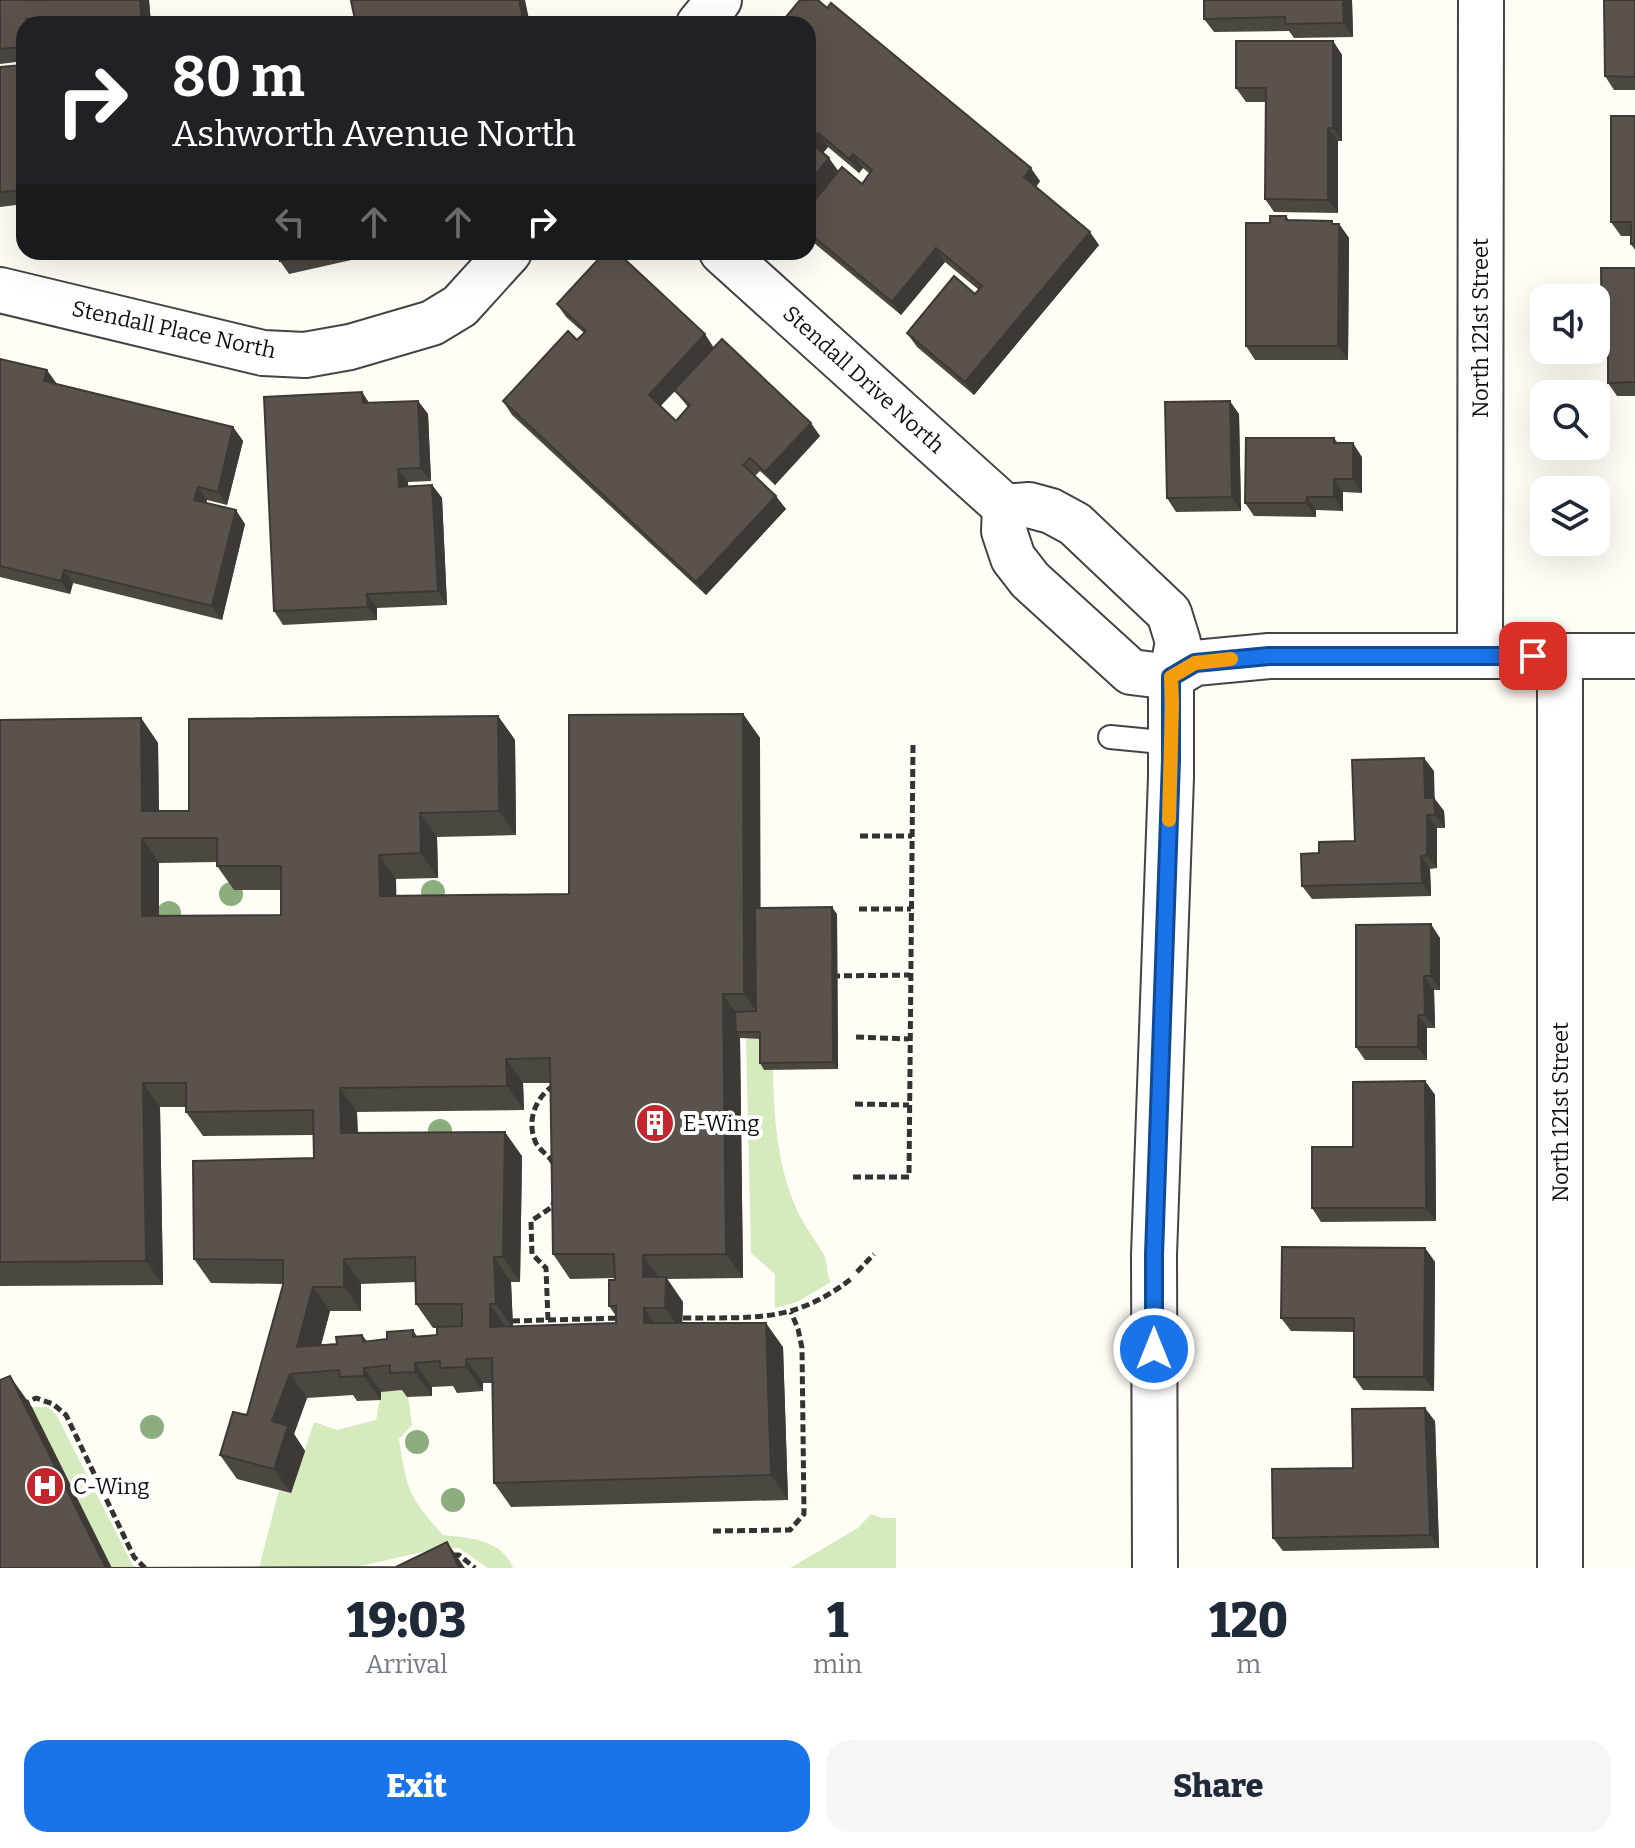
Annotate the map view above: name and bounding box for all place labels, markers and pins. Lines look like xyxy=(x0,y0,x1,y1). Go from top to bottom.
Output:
pin xyxy=(1499,622,1567,690)
building icon: E-Wing xyxy=(634,1102,676,1144)
place label: E-Wing xyxy=(683,1110,760,1137)
hospital icon: C-Wing xyxy=(24,1465,66,1507)
place label: C-Wing xyxy=(73,1473,150,1500)

